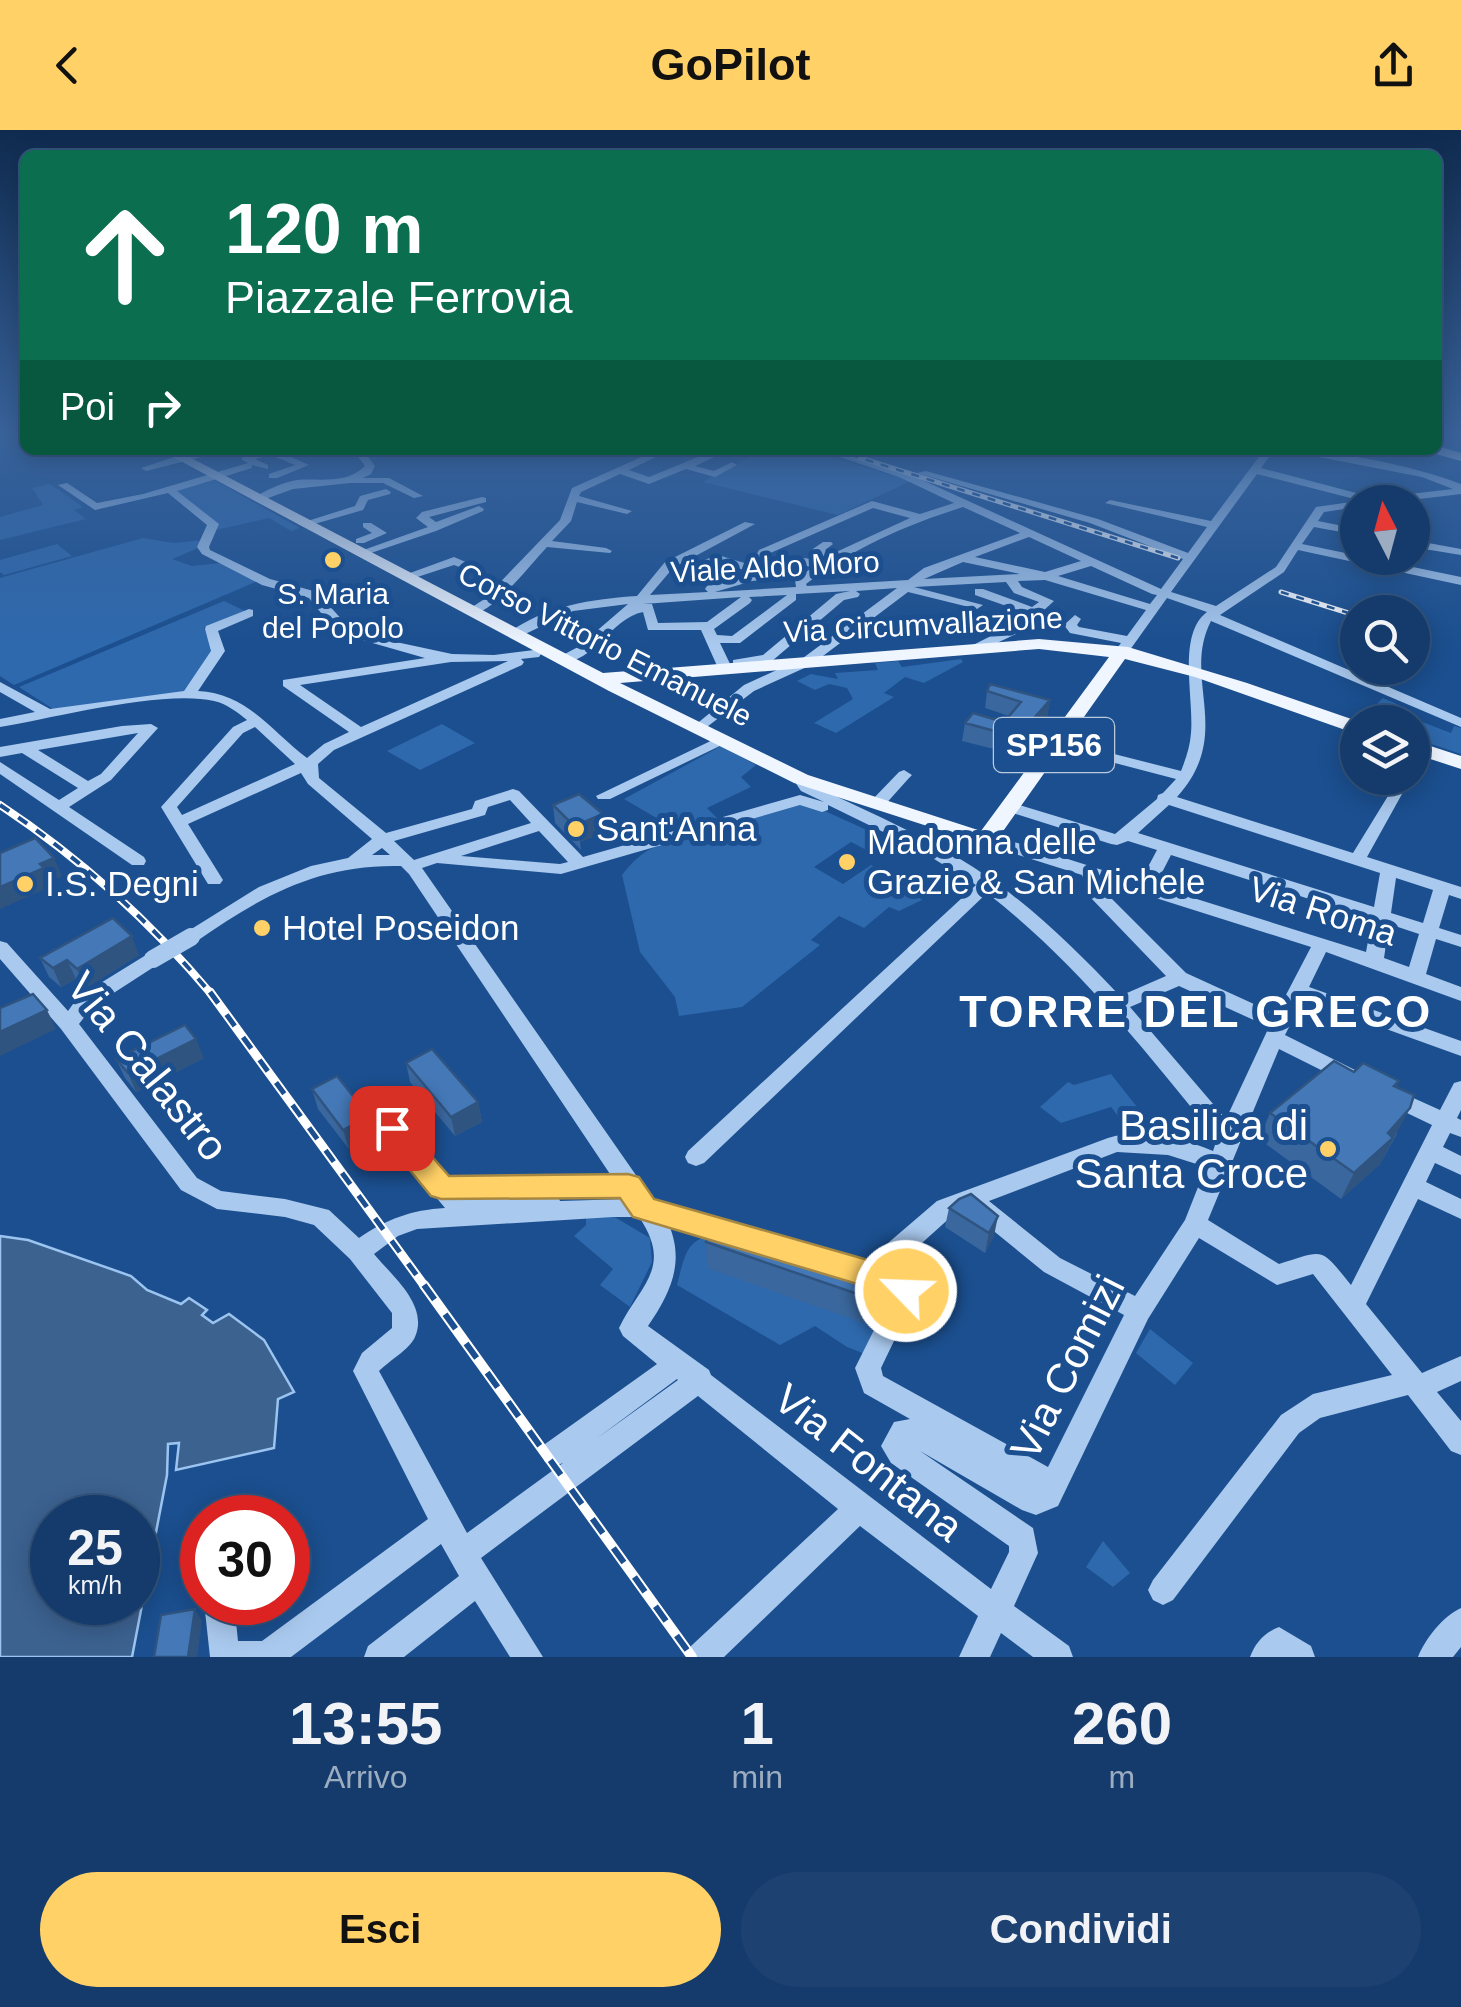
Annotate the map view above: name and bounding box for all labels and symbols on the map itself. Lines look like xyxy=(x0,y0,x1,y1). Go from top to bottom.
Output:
north arrow xyxy=(1340,485,1430,575)
street label: Viale Aldo Moro xyxy=(669,545,880,588)
marker: S. Maria del Popolo xyxy=(322,549,344,571)
street label: Corso Vittorio Emanuele xyxy=(453,556,757,733)
place label: S. Maria del Popolo xyxy=(262,577,404,644)
street label: Via Circumvallazione xyxy=(783,601,1063,648)
road number: SP156 xyxy=(994,718,1114,772)
place label: Sant'Anna xyxy=(596,809,757,848)
marker: Sant'Anna xyxy=(565,818,587,840)
place label: Madonna delle Grazie & San Michele xyxy=(867,822,1205,901)
marker: Madonna delle Grazie & San Michele xyxy=(836,851,858,873)
place label: I.S. Degni xyxy=(45,864,199,903)
street label: Via Roma xyxy=(1244,868,1402,953)
marker: I.S. Degni xyxy=(14,873,36,895)
place label: Hotel Poseidon xyxy=(282,908,519,947)
marker: Hotel Poseidon xyxy=(251,917,273,939)
street label: Via Calastro xyxy=(58,963,238,1170)
district label: TORRE DEL GRECO xyxy=(959,986,1433,1037)
pin xyxy=(350,1086,435,1171)
place label: Basilica di Santa Croce xyxy=(1075,1102,1308,1197)
marker: Basilica di Santa Croce xyxy=(1317,1138,1339,1160)
position arrow xyxy=(854,1239,958,1343)
street label: Via Comizi xyxy=(1001,1267,1134,1467)
street label: Via Fontana xyxy=(765,1374,973,1551)
speed limit sign: 30 xyxy=(180,1495,310,1625)

